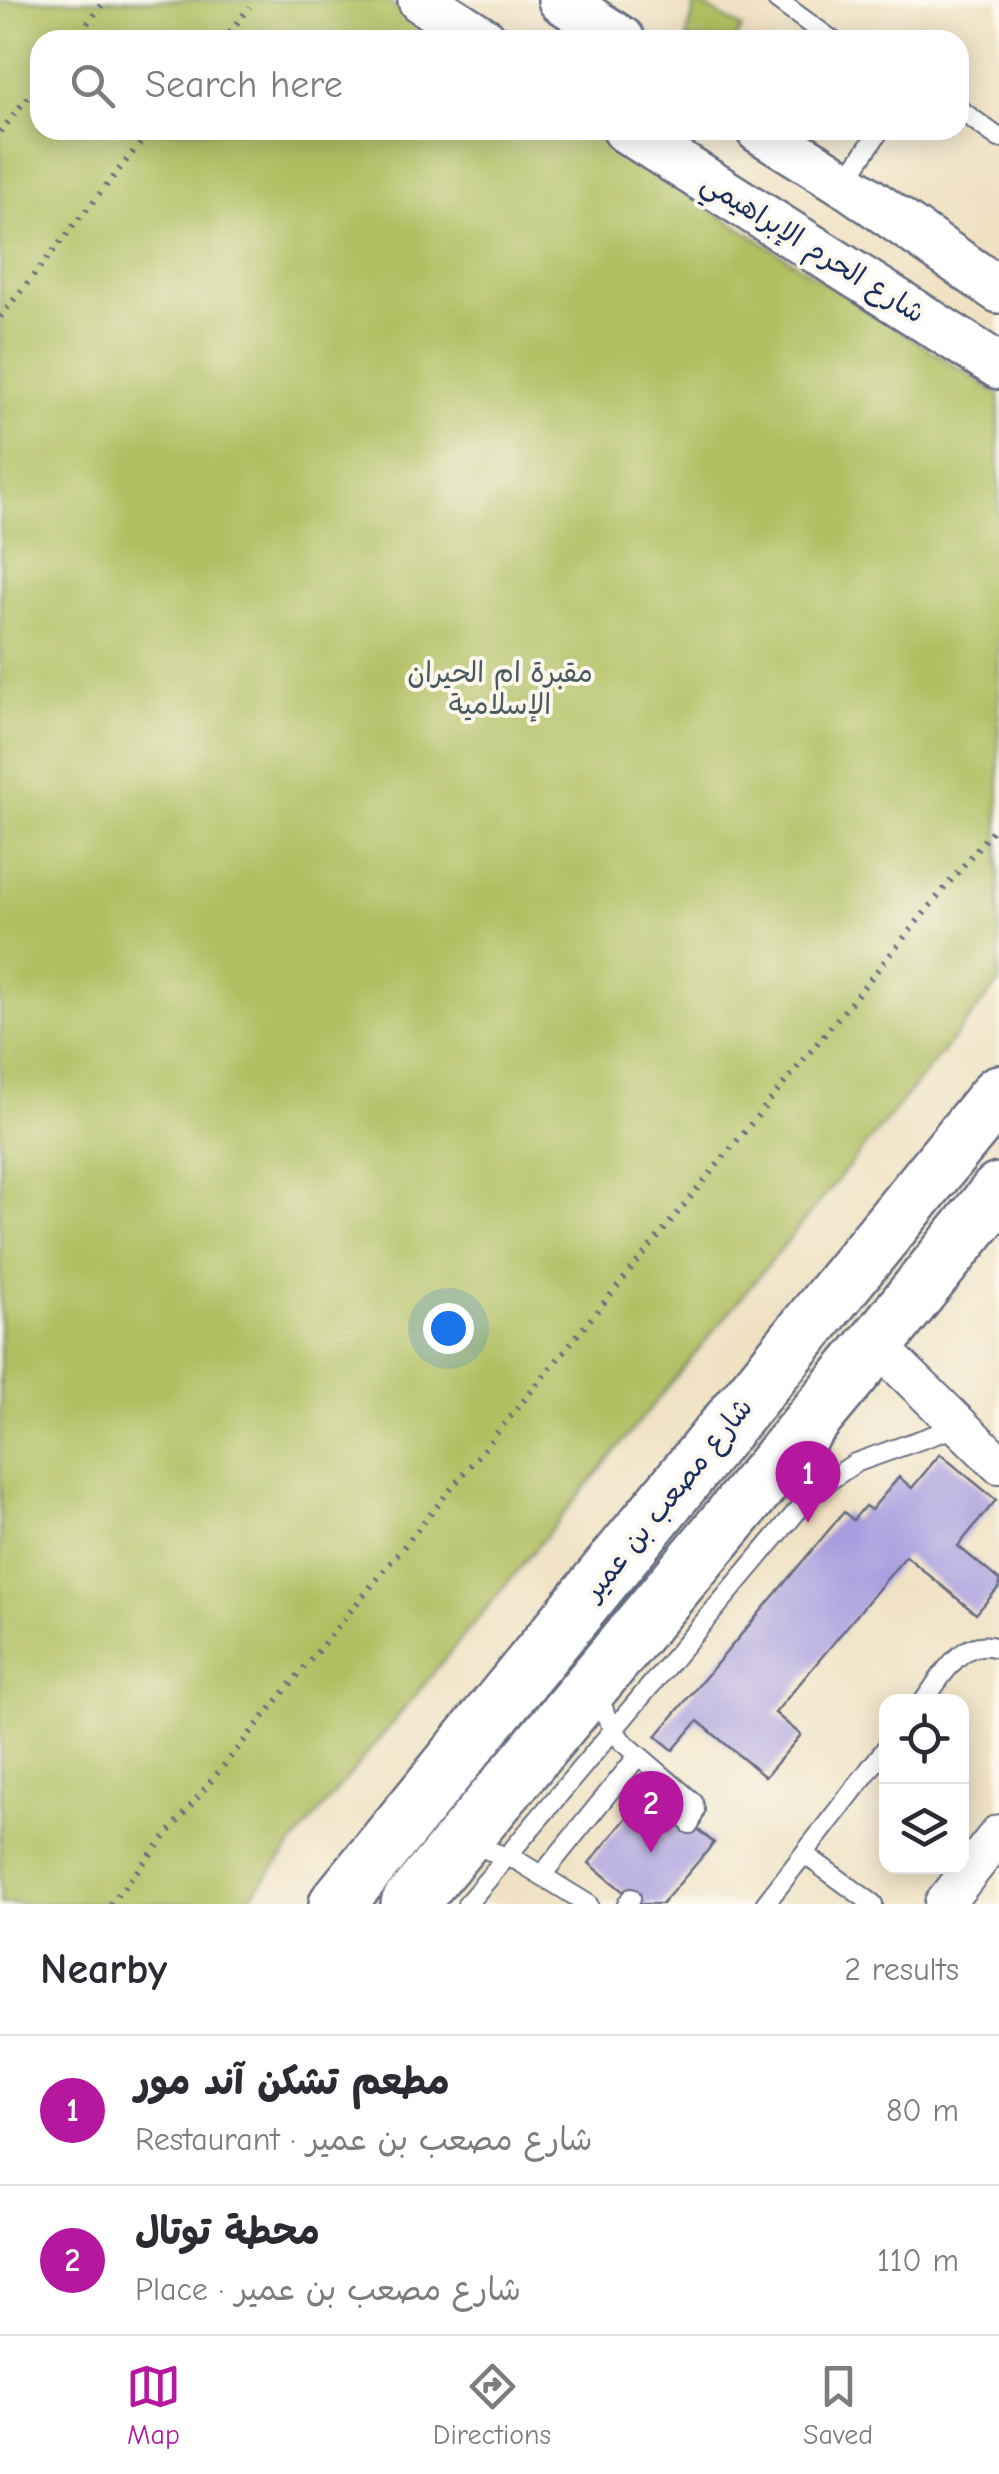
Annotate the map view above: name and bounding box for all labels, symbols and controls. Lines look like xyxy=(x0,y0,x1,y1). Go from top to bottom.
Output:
search box xyxy=(30,30,969,140)
icon: search xyxy=(65,58,120,113)
text: Search here xyxy=(145,63,343,107)
street label: شارع الحرم الإبراهيمي xyxy=(691,166,930,336)
park label: مقبرة ام الحيران الإسلامية xyxy=(407,657,593,722)
your location xyxy=(423,1303,474,1354)
street label: شارع مصعب بن عمير xyxy=(576,1392,762,1610)
pin: 1 xyxy=(776,1440,840,1523)
map controls xyxy=(879,1694,969,1874)
button: locate xyxy=(879,1694,969,1784)
pin: 2 xyxy=(618,1770,684,1853)
button: layers xyxy=(879,1784,969,1874)
text: Nearby xyxy=(40,1945,167,1994)
text: 2 results xyxy=(844,1951,959,1988)
text: مطعم تشكن آند مور xyxy=(135,2060,450,2104)
text: 1 xyxy=(66,2092,79,2129)
text: 80 m xyxy=(886,2092,959,2129)
text: Restaurant · شارع مصعب بن عمير xyxy=(135,2121,593,2158)
text: محطة توتال xyxy=(135,2210,320,2254)
text: 2 xyxy=(65,2242,80,2279)
text: 110 m xyxy=(877,2242,959,2279)
text: Place · شارع مصعب بن عمير xyxy=(135,2271,521,2308)
tab: Map xyxy=(126,2359,181,2451)
tab: Directions xyxy=(433,2359,551,2451)
tab: Saved xyxy=(803,2359,873,2451)

